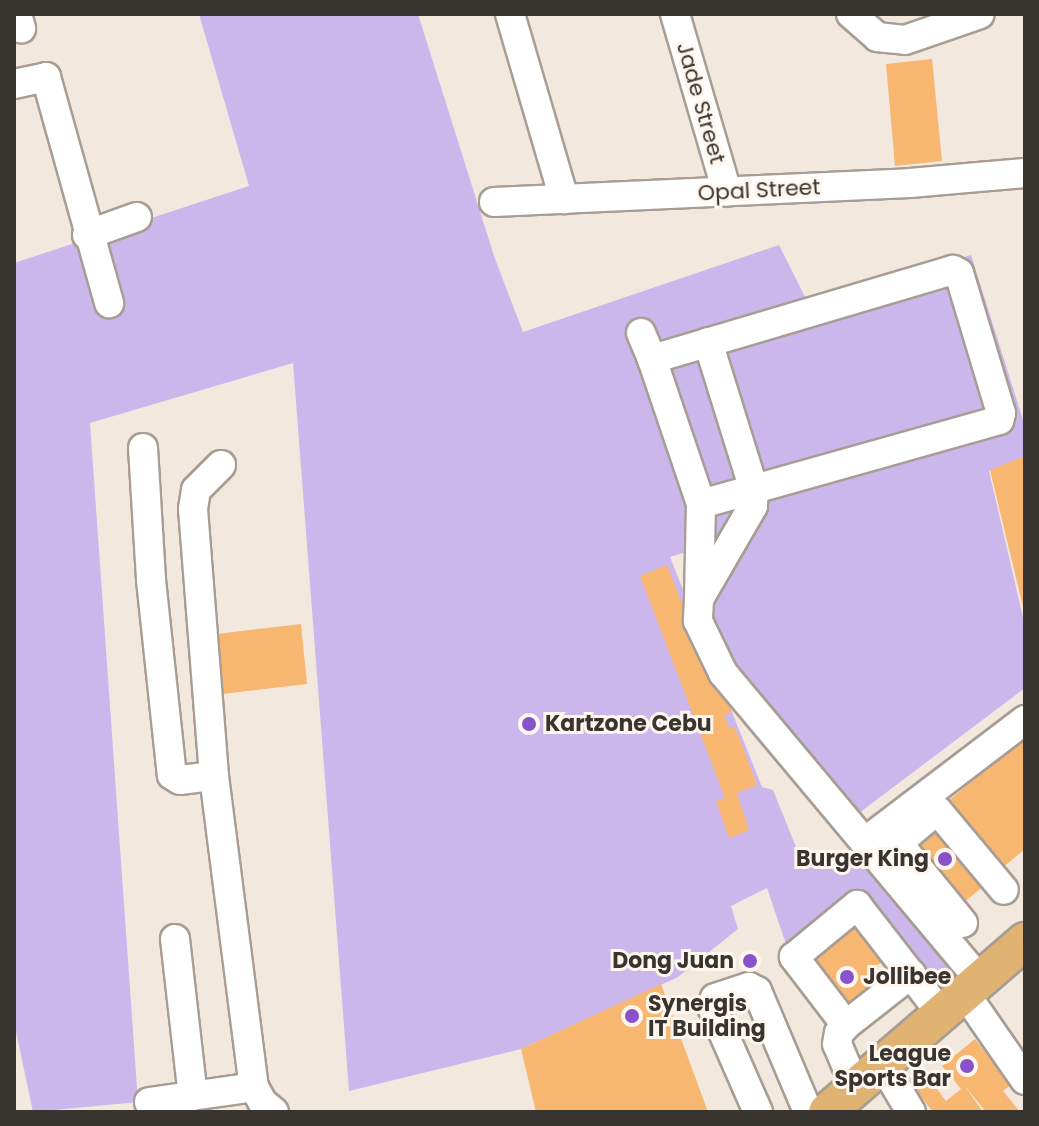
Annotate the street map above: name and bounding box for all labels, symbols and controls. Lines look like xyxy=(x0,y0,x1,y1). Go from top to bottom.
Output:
street label: Jade Street xyxy=(671,39,731,167)
street label: Opal Street xyxy=(697,174,821,206)
place label: Kartzone Cebu xyxy=(545,711,712,737)
marker: Kartzone Cebu xyxy=(520,715,538,733)
place label: Burger King xyxy=(796,846,929,872)
marker: Burger King xyxy=(936,850,954,868)
place label: Dong Juan xyxy=(612,948,734,974)
marker: Dong Juan xyxy=(741,952,759,970)
place label: Jollibee xyxy=(863,964,951,990)
marker: Jollibee xyxy=(838,968,856,986)
place label: Synergis IT Building xyxy=(648,990,766,1042)
marker: Synergis IT Building xyxy=(623,1007,641,1025)
place label: League Sports Bar xyxy=(834,1040,951,1092)
marker: League Sports Bar xyxy=(958,1057,976,1075)

